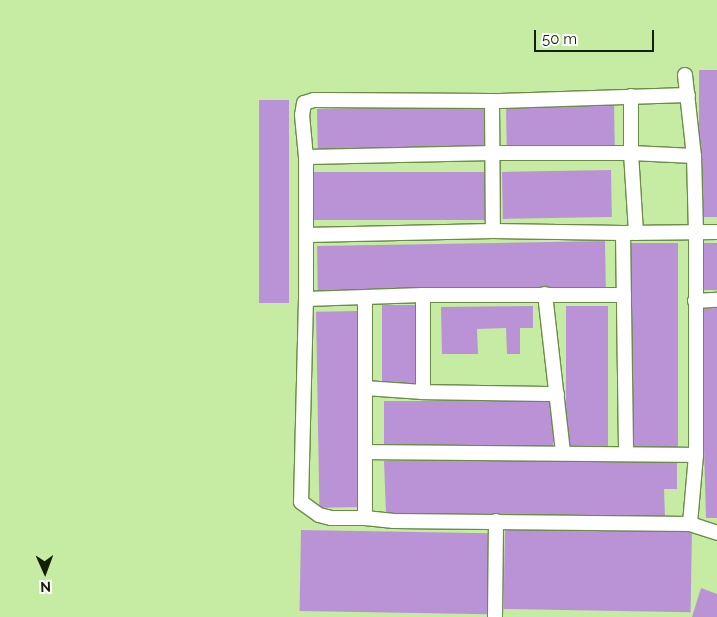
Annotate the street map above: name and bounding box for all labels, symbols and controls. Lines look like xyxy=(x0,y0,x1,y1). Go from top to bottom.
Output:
scale bar xyxy=(537,20,657,52)
text: 50 m xyxy=(542,30,577,48)
north arrow xyxy=(20,547,70,597)
text: N xyxy=(40,579,51,595)

